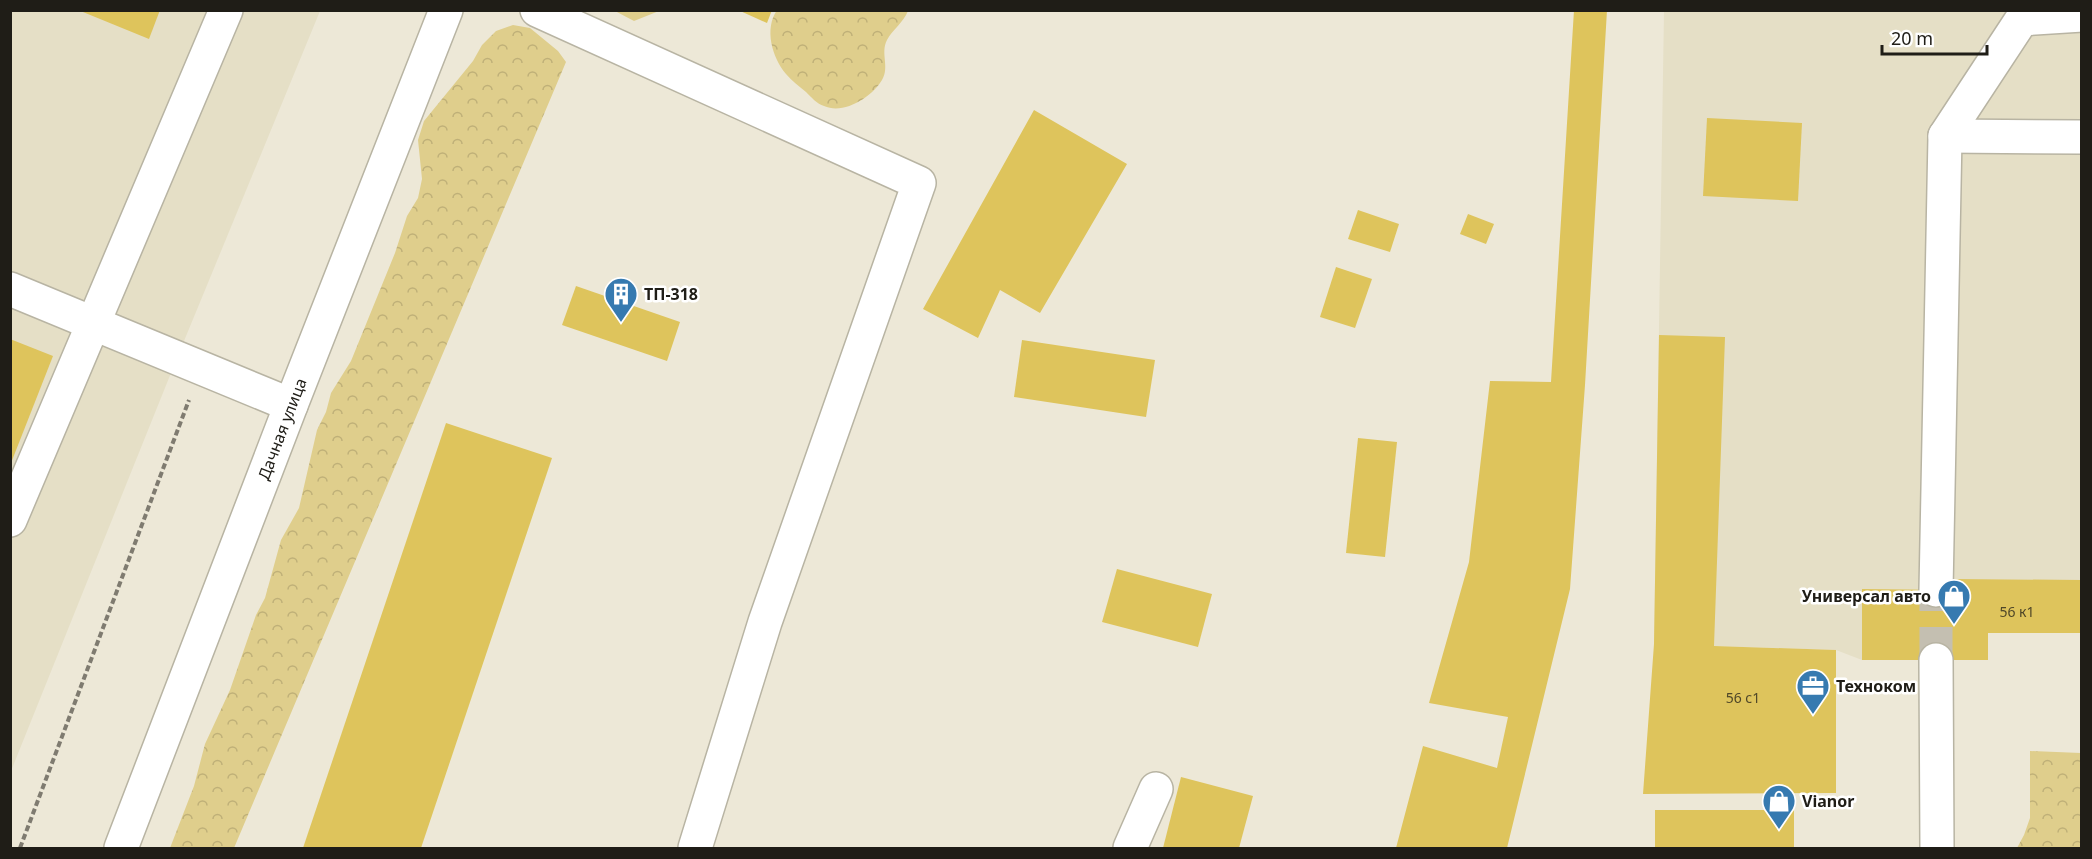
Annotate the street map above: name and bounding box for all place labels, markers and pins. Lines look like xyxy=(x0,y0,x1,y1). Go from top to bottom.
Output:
building icon: ТП-318 xyxy=(603,276,639,323)
place label: ТП-318 xyxy=(644,283,698,305)
shop icon: Универсал авто xyxy=(1936,578,1972,625)
place label: Универсал авто xyxy=(1802,585,1931,607)
office icon: Техноком xyxy=(1795,668,1831,715)
place label: Техноком xyxy=(1836,675,1916,697)
shop icon: Vianor xyxy=(1761,783,1797,830)
place label: Vianor xyxy=(1802,790,1854,812)

